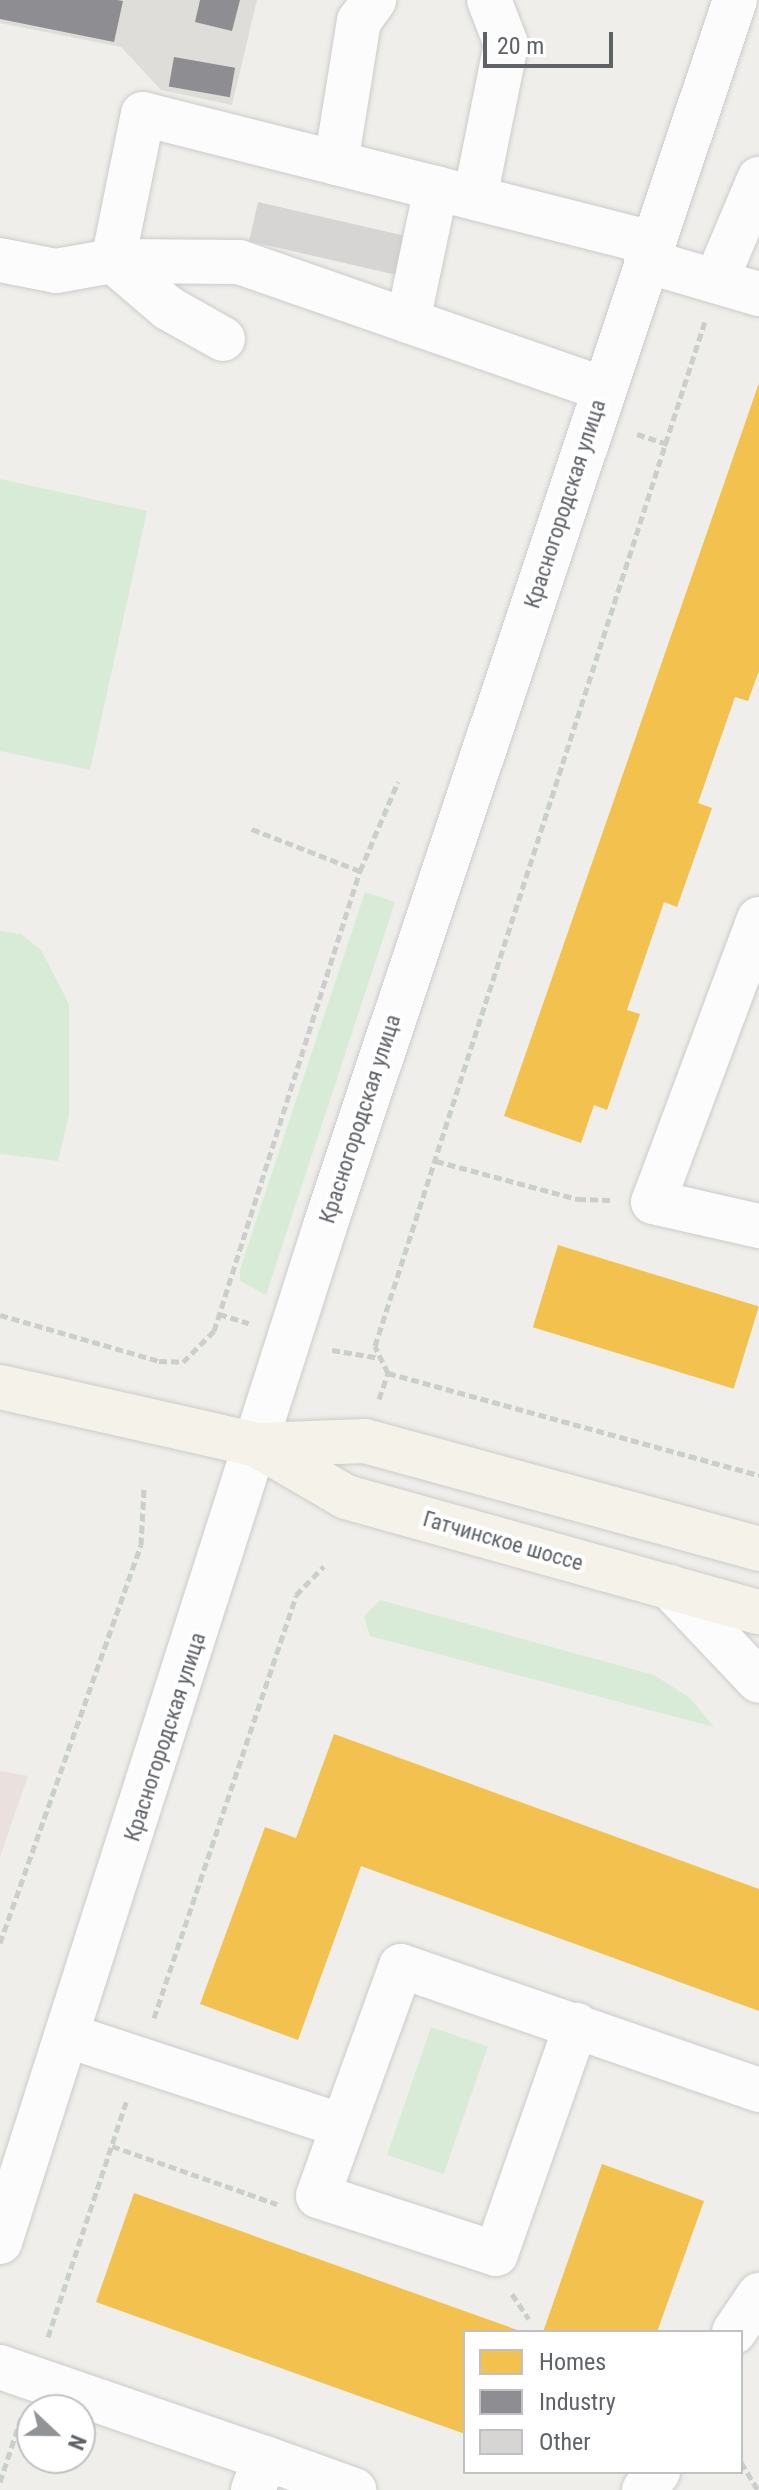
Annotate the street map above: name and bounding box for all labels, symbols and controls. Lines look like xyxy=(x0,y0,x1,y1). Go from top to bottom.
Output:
scale bar xyxy=(487,16,617,66)
text: 20 m xyxy=(497,32,544,60)
street label: Красногородская улица xyxy=(519,396,611,612)
street label: Красногородская улица xyxy=(314,1011,406,1227)
street label: Гатчинское шоссе xyxy=(420,1506,586,1576)
street label: Красногородская улица xyxy=(119,1629,211,1845)
legend xyxy=(463,2330,743,2474)
text: Homes xyxy=(539,2348,606,2376)
text: Industry xyxy=(539,2388,616,2416)
north arrow xyxy=(16,2394,96,2474)
text: Other xyxy=(539,2428,591,2456)
text: N xyxy=(63,2431,91,2453)

